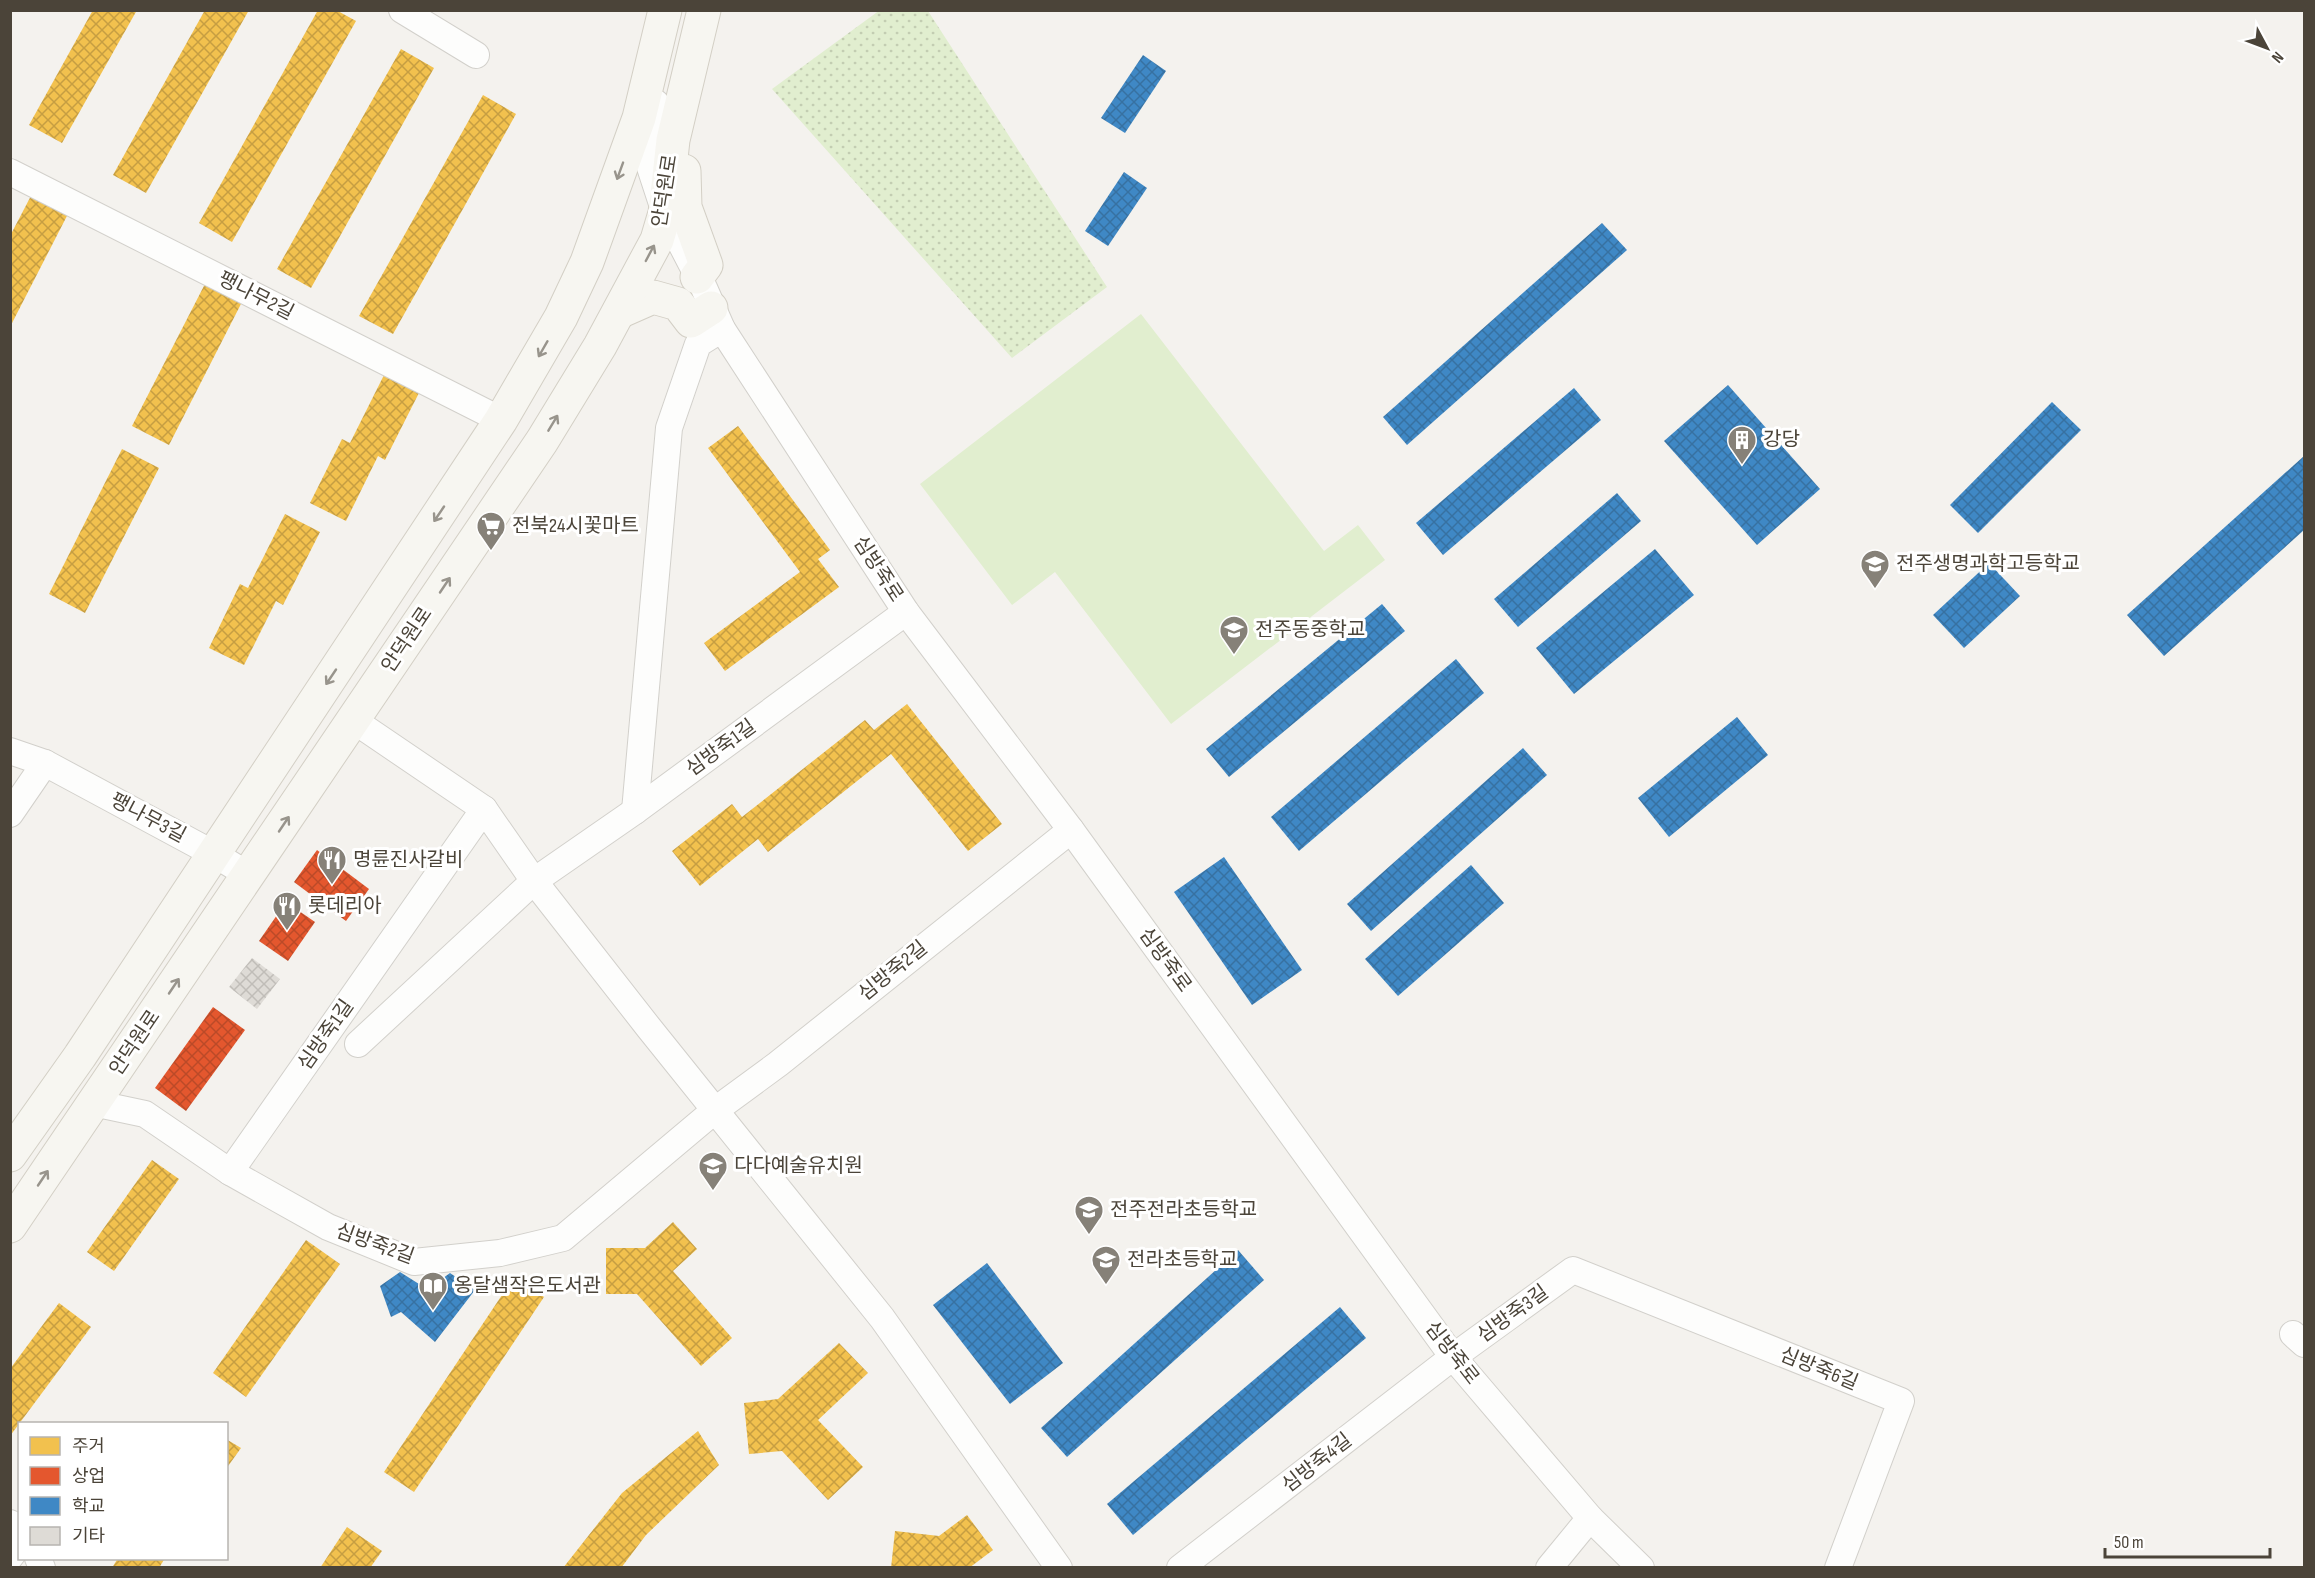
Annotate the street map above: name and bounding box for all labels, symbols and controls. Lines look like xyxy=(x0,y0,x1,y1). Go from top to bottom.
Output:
north arrow xyxy=(2237,18,2297,78)
text: N xyxy=(2267,47,2287,66)
street label: 안덕원로 xyxy=(647,153,683,229)
one-way arrow xyxy=(614,161,625,180)
one-way arrow xyxy=(645,245,656,263)
street label: 팽나무2길 xyxy=(214,267,298,325)
one-way arrow xyxy=(536,340,548,357)
one-way arrow xyxy=(548,415,560,432)
building icon: 강당 xyxy=(1726,424,1758,466)
place label: 강당 xyxy=(1763,428,1800,452)
one-way arrow xyxy=(432,505,444,522)
supermarket icon: 전북24시꽃마트 xyxy=(475,510,507,552)
place label: 전북24시꽃마트 xyxy=(512,514,639,538)
street label: 심방죽로 xyxy=(848,532,908,606)
school or university icon: 전주생명과학고등학교 xyxy=(1859,548,1891,590)
place label: 전주생명과학고등학교 xyxy=(1896,552,2080,576)
one-way arrow xyxy=(439,577,451,593)
street label: 안덕원로 xyxy=(376,603,438,677)
school or university icon: 전주동중학교 xyxy=(1218,614,1250,656)
place label: 전주동중학교 xyxy=(1255,618,1365,642)
one-way arrow xyxy=(325,668,337,684)
street label: 심방죽1길 xyxy=(681,715,761,781)
street label: 팽나무3길 xyxy=(106,788,190,848)
one-way arrow xyxy=(277,816,290,833)
restaurant icon: 명륜진사갈비 xyxy=(316,844,348,886)
place label: 명륜진사갈비 xyxy=(353,848,463,872)
restaurant icon: 롯데리아 xyxy=(271,890,303,932)
place label: 롯데리아 xyxy=(308,894,382,918)
street label: 심방죽로 xyxy=(1134,923,1196,997)
street label: 심방죽2길 xyxy=(854,936,932,1006)
one-way arrow xyxy=(168,978,180,994)
street label: 심방죽1길 xyxy=(293,995,359,1075)
street label: 안덕원로 xyxy=(104,1006,166,1080)
school or university icon: 다다예술유치원 xyxy=(697,1150,729,1192)
place label: 다다예술유치원 xyxy=(734,1154,863,1178)
one-way arrow xyxy=(37,1170,49,1186)
school or university icon: 전주전라초등학교 xyxy=(1073,1194,1105,1236)
place label: 전주전라초등학교 xyxy=(1110,1198,1257,1222)
street label: 심방죽2길 xyxy=(332,1219,418,1269)
school or university icon: 전라초등학교 xyxy=(1090,1244,1122,1286)
place label: 전라초등학교 xyxy=(1127,1248,1237,1272)
library icon: 옹달샘작은도서관 xyxy=(417,1270,449,1312)
place label: 옹달샘작은도서관 xyxy=(454,1274,601,1298)
street label: 심방죽3길 xyxy=(1473,1280,1553,1348)
street label: 심방죽로 xyxy=(1420,1317,1484,1389)
street label: 심방죽6길 xyxy=(1776,1342,1862,1396)
legend xyxy=(18,1422,228,1560)
street label: 심방죽4길 xyxy=(1277,1428,1357,1498)
text: 주거 xyxy=(72,1436,105,1457)
text: 상업 xyxy=(72,1466,105,1487)
text: 학교 xyxy=(72,1496,105,1517)
scale bar xyxy=(2105,1521,2270,1559)
text: 기타 xyxy=(72,1526,106,1547)
text: 50 m xyxy=(2114,1532,2144,1553)

